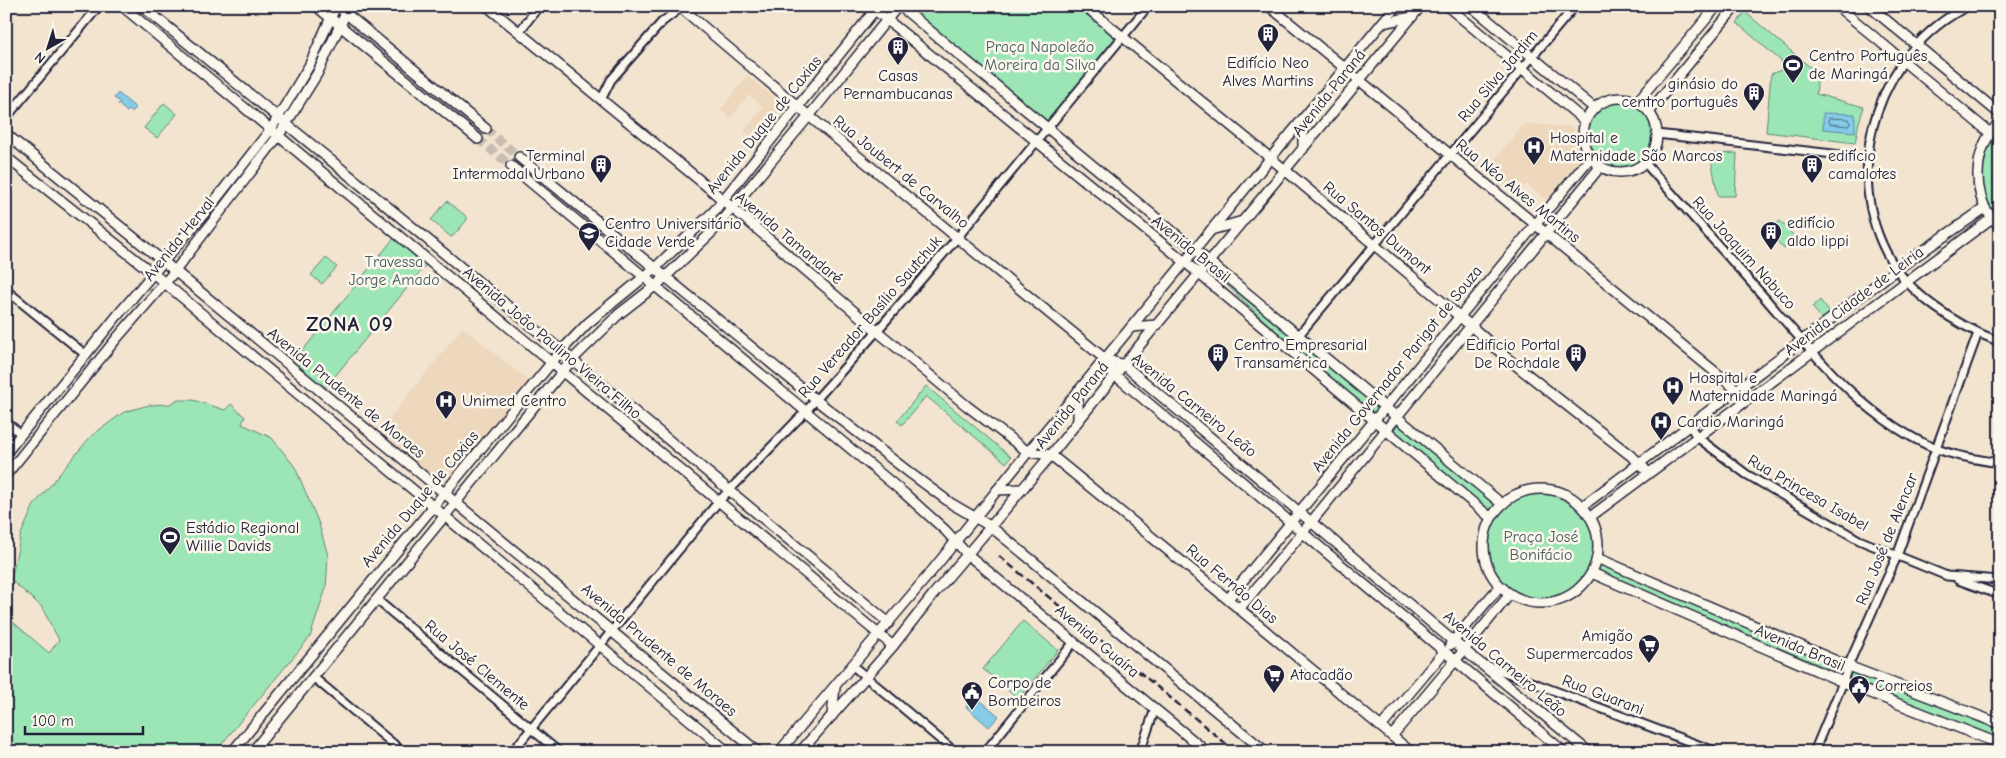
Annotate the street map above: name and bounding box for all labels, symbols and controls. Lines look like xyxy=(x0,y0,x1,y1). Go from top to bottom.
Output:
north arrow xyxy=(22,22,72,72)
building icon: Edifício Neo Alves Martins xyxy=(1256,22,1280,53)
street label: Rua Silva Jardim xyxy=(1454,27,1542,125)
building icon: Casas Pernambucanas xyxy=(886,35,910,66)
park label: Praça Napoleão Moreira da Silva xyxy=(984,38,1096,74)
street label: Avenida Paraná xyxy=(1289,46,1369,140)
place label: Centro Português de Maringá xyxy=(1809,47,1928,83)
text: N xyxy=(31,48,49,67)
street label: Avenida Duque de Caxias xyxy=(703,52,825,198)
sports icon: Centro Português de Maringá xyxy=(1781,53,1805,84)
place label: Edifício Neo Alves Martins xyxy=(1223,54,1314,90)
place label: Casas Pernambucanas xyxy=(843,67,953,103)
place label: ginásio do centro português xyxy=(1622,75,1738,111)
building icon: ginásio do centro português xyxy=(1742,81,1766,112)
street label: Rua Joubert de Carvalho xyxy=(829,112,973,232)
place label: Hospital e Maternidade São Marcos xyxy=(1550,129,1723,165)
street label: Rua Néo Alves Martins xyxy=(1452,135,1584,247)
hospital icon: Hospital e Maternidade São Marcos xyxy=(1522,135,1546,166)
place label: Terminal Intermodal Urbano xyxy=(453,147,585,183)
place label: edifício camalotes xyxy=(1828,147,1896,183)
building icon: Terminal Intermodal Urbano xyxy=(589,153,613,184)
building icon: edifício camalotes xyxy=(1800,153,1824,184)
street label: Rua Santos Dumont xyxy=(1319,178,1435,279)
street label: Avenida Tamandaré xyxy=(732,188,846,288)
street label: Rua Joaquim Nabuco xyxy=(1689,193,1799,313)
street label: Avenida Herval xyxy=(140,194,218,284)
street label: Avenida Brasil xyxy=(1148,212,1234,286)
place label: edifício aldo lippi xyxy=(1787,214,1849,250)
place label: Centro Universitário Cidade Verde xyxy=(605,215,742,251)
building icon: edifício aldo lippi xyxy=(1759,220,1783,251)
school or university icon: Centro Universitário Cidade Verde xyxy=(577,221,601,252)
street label: Rua Vereador Basílio Sautchuk xyxy=(795,232,945,402)
street label: Avenida Cidade de Leiria xyxy=(1781,243,1927,359)
park label: Travessa Jorge Amado xyxy=(348,253,440,289)
street label: Avenida Governador Parigot de Souza xyxy=(1308,262,1486,476)
street label: Avenida João Paulino Vieira Filho xyxy=(459,263,645,423)
district label: ZONA 09 xyxy=(306,312,394,336)
street label: Avenida Prudente de Moraes xyxy=(264,324,429,462)
place label: Centro Empresarial Transamérica xyxy=(1234,336,1367,372)
place label: Edificio Portal De Rochdale xyxy=(1466,336,1560,372)
building icon: Centro Empresarial Transamérica xyxy=(1206,342,1230,373)
building icon: Edificio Portal De Rochdale xyxy=(1564,342,1588,373)
street label: Avenida Carneiro Leão xyxy=(1128,349,1260,461)
street label: Avenida Paraná xyxy=(1032,358,1112,452)
place label: Hospital e Maternidade Maringá xyxy=(1689,369,1837,405)
hospital icon: Hospital e Maternidade Maringá xyxy=(1661,375,1685,406)
hospital icon: Unimed Centro xyxy=(434,389,458,420)
place label: Unimed Centro xyxy=(462,392,566,410)
hospital icon: Cardio Maringá xyxy=(1649,410,1673,441)
place label: Cardio Maringá xyxy=(1677,413,1784,431)
street label: Avenida Duque de Caxias xyxy=(358,427,482,571)
street label: Rua Princesa Isabel xyxy=(1744,451,1872,535)
street label: Rua José de Alencar xyxy=(1852,470,1922,608)
place label: Estádio Regional Willie Davids xyxy=(186,519,299,555)
sports icon: Estádio Regional Willie Davids xyxy=(158,525,182,556)
park label: Praça José Bonifácio xyxy=(1504,528,1578,564)
street label: Rua Fernão Dias xyxy=(1183,541,1282,628)
street label: Avenida Prudente de Moraes xyxy=(578,580,741,721)
street label: Avenida Guaíra xyxy=(1051,601,1143,681)
street label: Avenida Carneiro Leão xyxy=(1440,607,1570,721)
street label: Rua José Clemente xyxy=(421,616,533,714)
street label: Avenida Brasil xyxy=(1752,621,1848,675)
place label: Amigão Supermercados xyxy=(1527,627,1633,663)
supermarket icon: Amigão Supermercados xyxy=(1637,633,1661,664)
supermarket icon: Atacadão xyxy=(1262,663,1286,694)
place label: Atacadão xyxy=(1290,666,1353,684)
street label: Rua Guarani xyxy=(1560,671,1646,719)
place label: Corpo de Bombeiros xyxy=(988,674,1061,710)
public building icon: Correios xyxy=(1847,674,1871,705)
place label: Correios xyxy=(1875,677,1933,695)
public building icon: Corpo de Bombeiros xyxy=(960,680,984,711)
scale bar xyxy=(25,703,142,735)
text: 100 m xyxy=(32,712,74,730)

